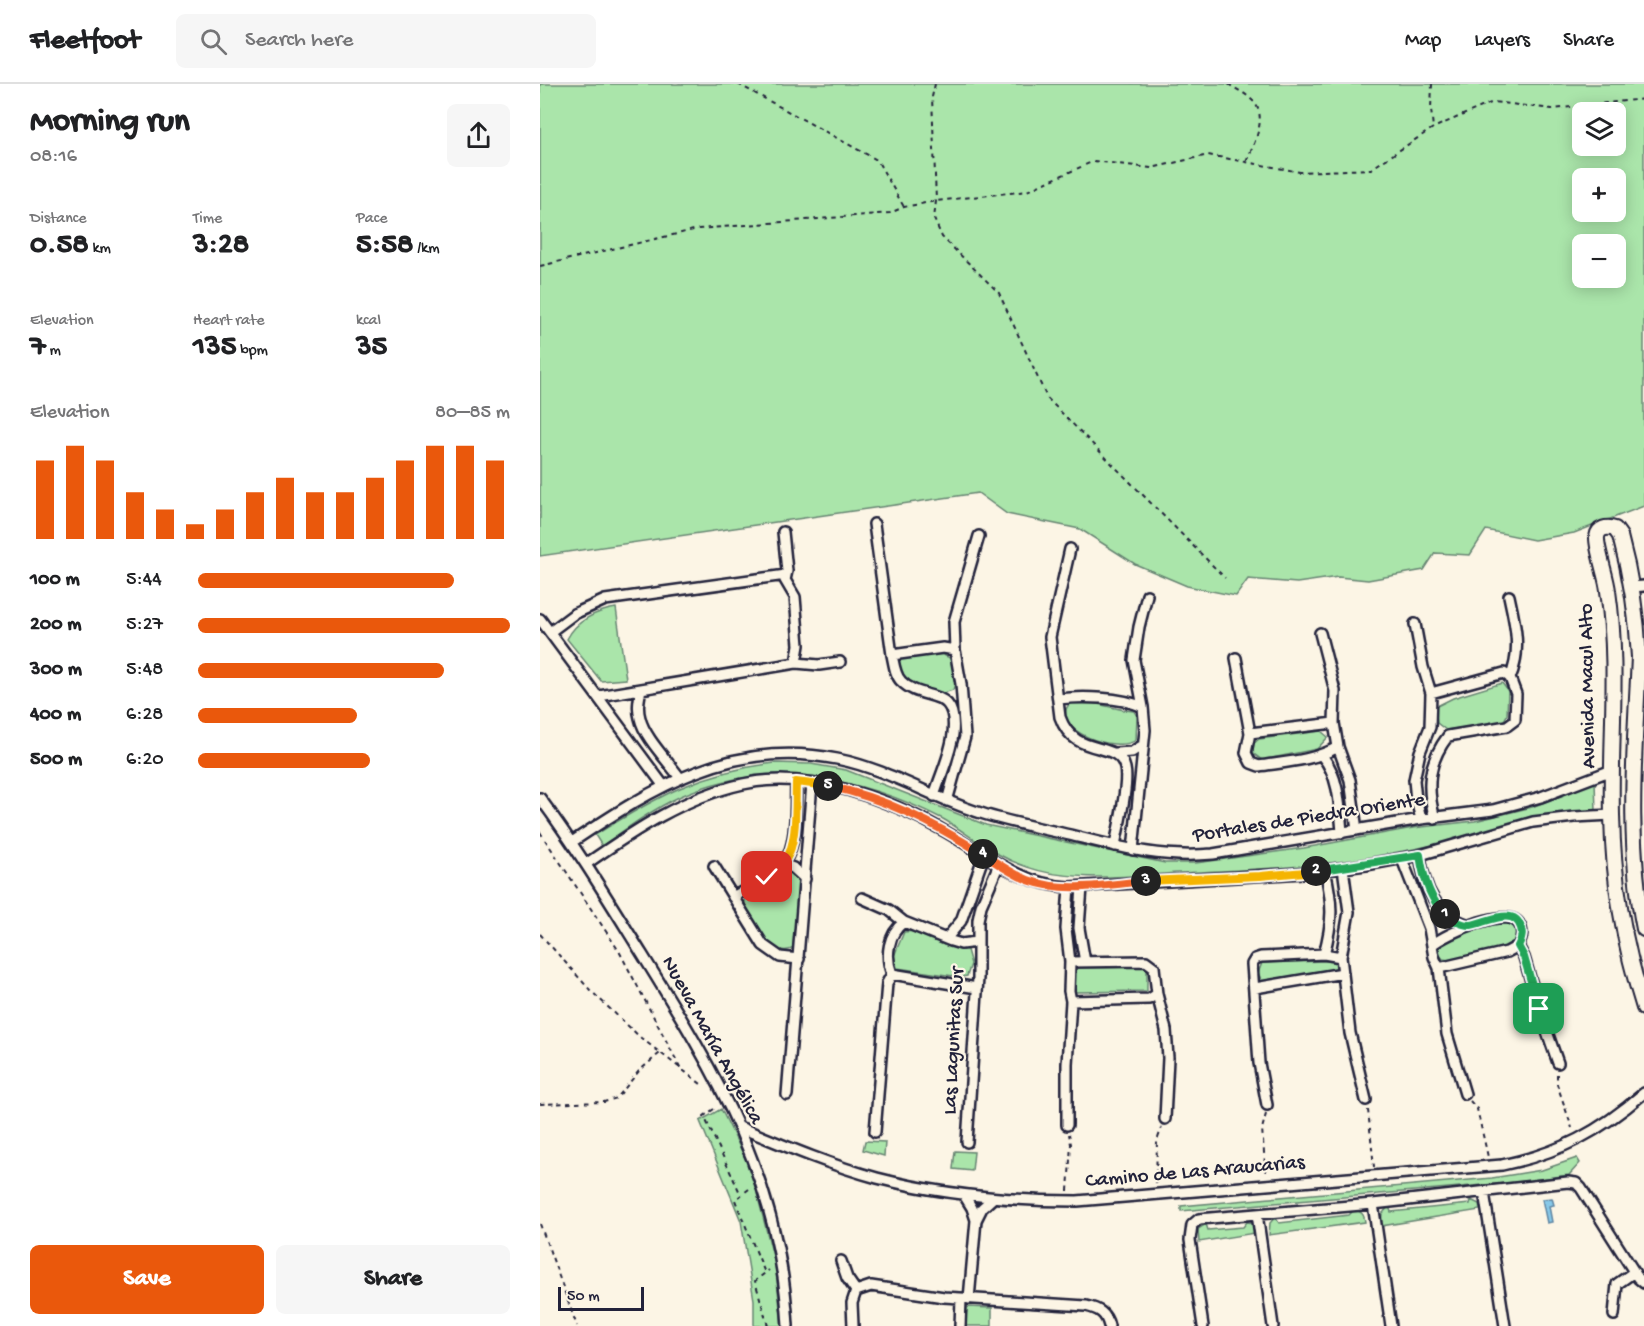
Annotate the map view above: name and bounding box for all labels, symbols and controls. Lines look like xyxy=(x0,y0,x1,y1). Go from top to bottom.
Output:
search box xyxy=(176,14,596,68)
text: Fleetfoot xyxy=(30,25,140,58)
icon: search xyxy=(197,25,230,58)
text: Search here xyxy=(245,28,353,54)
text: Map xyxy=(1405,29,1441,54)
text: Layers xyxy=(1474,29,1530,54)
text: Share xyxy=(1563,29,1614,54)
map controls xyxy=(1572,102,1626,288)
button: layers xyxy=(1572,102,1626,156)
text: Morning run xyxy=(30,104,190,142)
button: share xyxy=(447,104,510,167)
text: 08:16 xyxy=(30,146,77,169)
button: + xyxy=(1572,168,1626,222)
text: Distance xyxy=(30,210,87,229)
text: Time xyxy=(193,210,222,229)
text: Pace xyxy=(356,210,387,229)
text: 0.58 xyxy=(30,229,89,264)
text: 3:28 xyxy=(193,229,249,264)
text: 5:58 xyxy=(356,229,413,264)
button: − xyxy=(1572,234,1626,288)
text: km xyxy=(89,240,111,259)
text: /km xyxy=(413,240,440,259)
text: Elevation xyxy=(30,312,94,331)
text: Heart rate xyxy=(193,312,265,331)
text: kcal xyxy=(356,312,381,331)
text: 7 xyxy=(30,331,46,366)
text: 135 xyxy=(193,331,236,366)
text: 35 xyxy=(356,331,387,366)
text: m xyxy=(46,342,61,361)
text: bpm xyxy=(236,342,268,361)
text: Elevation xyxy=(30,402,110,425)
text: 80–85 m xyxy=(435,402,510,425)
text: 100 m xyxy=(30,569,80,592)
text: 5:44 xyxy=(126,569,162,592)
street label: Avenida Macul Alto xyxy=(1575,603,1603,769)
text: 200 m xyxy=(30,614,81,637)
text: 5:27 xyxy=(126,614,163,637)
text: 300 m xyxy=(30,659,82,682)
text: 5:48 xyxy=(126,659,163,682)
text: 400 m xyxy=(30,704,81,727)
text: 6:28 xyxy=(126,704,163,727)
text: 500 m xyxy=(30,749,82,772)
text: 6:20 xyxy=(126,749,164,772)
pin: 5 xyxy=(813,771,843,801)
text: 5 xyxy=(824,776,832,795)
street label: Portales de Piedra Oriente xyxy=(1190,788,1428,850)
pin: 4 xyxy=(968,839,998,869)
text: 4 xyxy=(979,844,987,863)
pin xyxy=(741,851,792,902)
pin: 2 xyxy=(1301,856,1331,886)
icon: check xyxy=(750,860,783,893)
text: 2 xyxy=(1312,861,1320,880)
pin: 3 xyxy=(1131,866,1161,896)
text: 3 xyxy=(1142,871,1150,890)
pin: 1 xyxy=(1430,899,1460,929)
text: 1 xyxy=(1442,904,1448,923)
street label: Nueva María Angélica xyxy=(654,953,768,1131)
street label: Las Lagunitas Sur xyxy=(939,965,971,1115)
pin xyxy=(1513,983,1564,1034)
icon: arrive xyxy=(1522,992,1555,1025)
street label: Camino de Las Araucarias xyxy=(1084,1151,1307,1195)
button: Save xyxy=(30,1245,264,1314)
button: Share xyxy=(276,1245,510,1314)
scale bar xyxy=(558,1284,644,1312)
text: 50 m xyxy=(567,1288,600,1307)

